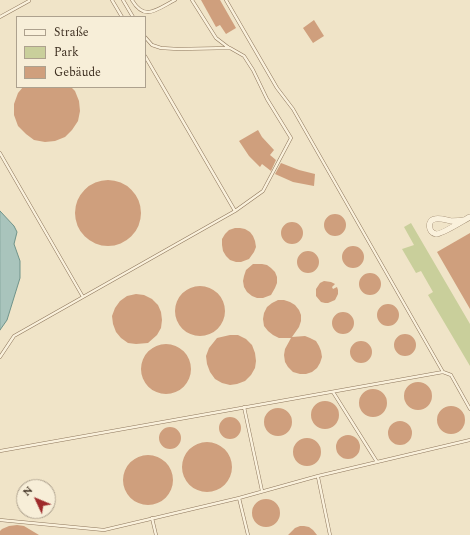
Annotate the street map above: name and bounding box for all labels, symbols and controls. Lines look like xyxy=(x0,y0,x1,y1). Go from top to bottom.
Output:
legend xyxy=(16,16,146,88)
text: Straße xyxy=(54,23,89,42)
text: Park xyxy=(54,43,79,62)
text: Gebäude xyxy=(54,63,101,82)
north arrow xyxy=(16,479,56,519)
text: N xyxy=(18,482,37,500)

